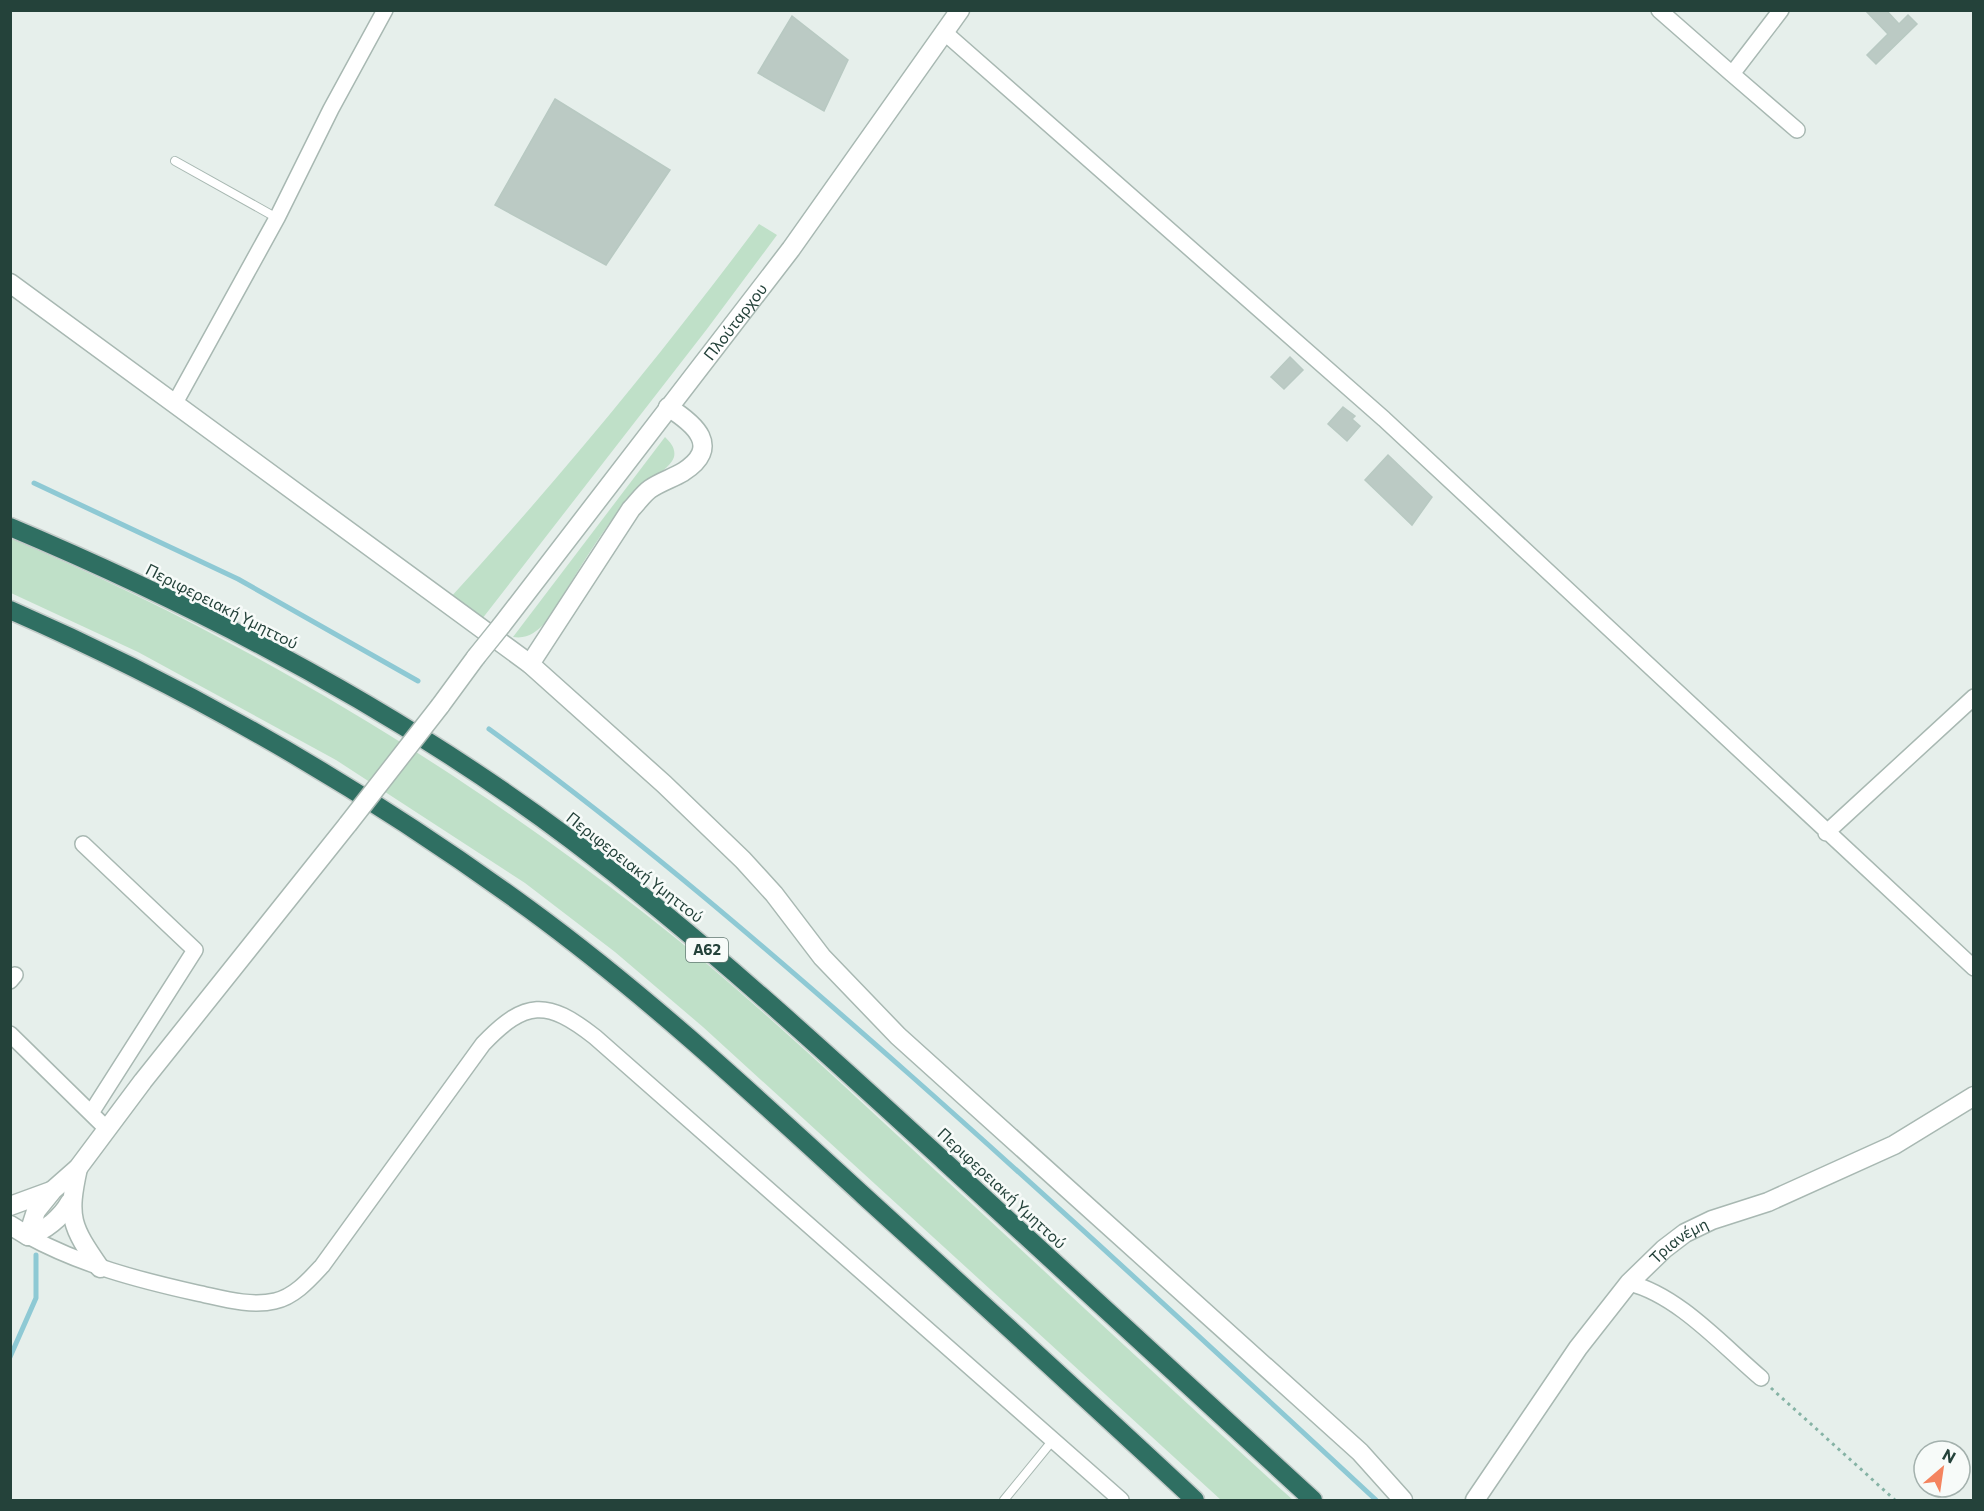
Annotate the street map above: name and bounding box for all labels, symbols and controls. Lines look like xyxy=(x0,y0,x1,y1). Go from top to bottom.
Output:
street label: Πλούταρχου xyxy=(699,279,770,364)
street label: Περιφερειακή Υμηττού xyxy=(143,559,302,652)
street label: Περιφερειακή Υμηττού xyxy=(563,807,707,926)
road number: Α62 xyxy=(686,938,728,962)
street label: Περιφερειακή Υμηττού xyxy=(934,1123,1070,1252)
street label: Τριανέμη xyxy=(1645,1213,1711,1267)
north arrow xyxy=(1912,1439,1972,1499)
text: N xyxy=(1940,1444,1959,1467)

